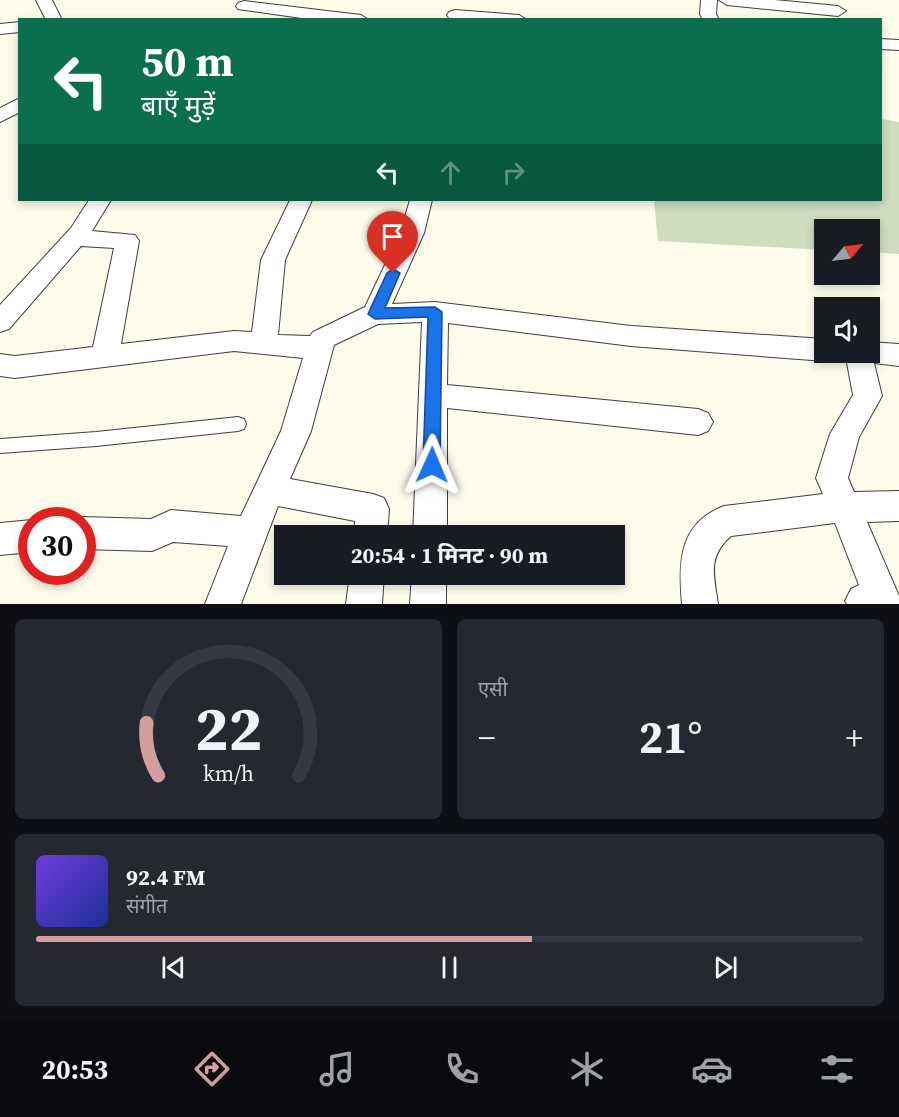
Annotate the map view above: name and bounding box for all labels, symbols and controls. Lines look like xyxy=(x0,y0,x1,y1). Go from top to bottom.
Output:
text: 50 m xyxy=(141,32,234,90)
icon: left xyxy=(42,42,120,120)
text: बाएँ मुड़ें xyxy=(141,87,215,124)
icon: left xyxy=(371,156,404,189)
icon: ahead xyxy=(434,156,467,189)
icon: right xyxy=(497,156,530,189)
pin xyxy=(367,211,418,273)
north arrow xyxy=(814,219,880,285)
map controls xyxy=(814,219,880,363)
icon: arrive xyxy=(376,220,409,253)
button: sound xyxy=(814,297,880,363)
position arrow xyxy=(400,433,464,497)
speed limit sign: 30 xyxy=(18,507,96,585)
text: 20:54 · 1 मिनट · 90 m xyxy=(351,540,548,570)
text: एसी xyxy=(478,675,508,703)
text: 22 xyxy=(195,685,262,771)
text: 21° xyxy=(639,706,702,768)
text: − xyxy=(478,715,496,760)
text: + xyxy=(845,715,863,760)
text: km/h xyxy=(203,759,254,788)
text: 92.4 FM xyxy=(126,862,205,892)
text: संगीत xyxy=(126,892,167,920)
icon: previous xyxy=(157,951,190,984)
icon: pause xyxy=(433,951,466,984)
icon: next xyxy=(709,951,742,984)
icon: directions xyxy=(191,1048,233,1090)
icon: music xyxy=(316,1048,358,1090)
icon: phone xyxy=(441,1048,483,1090)
icon: climate xyxy=(566,1048,608,1090)
icon: car xyxy=(691,1048,733,1090)
icon: filters xyxy=(816,1048,858,1090)
text: 20:53 xyxy=(41,1051,108,1088)

